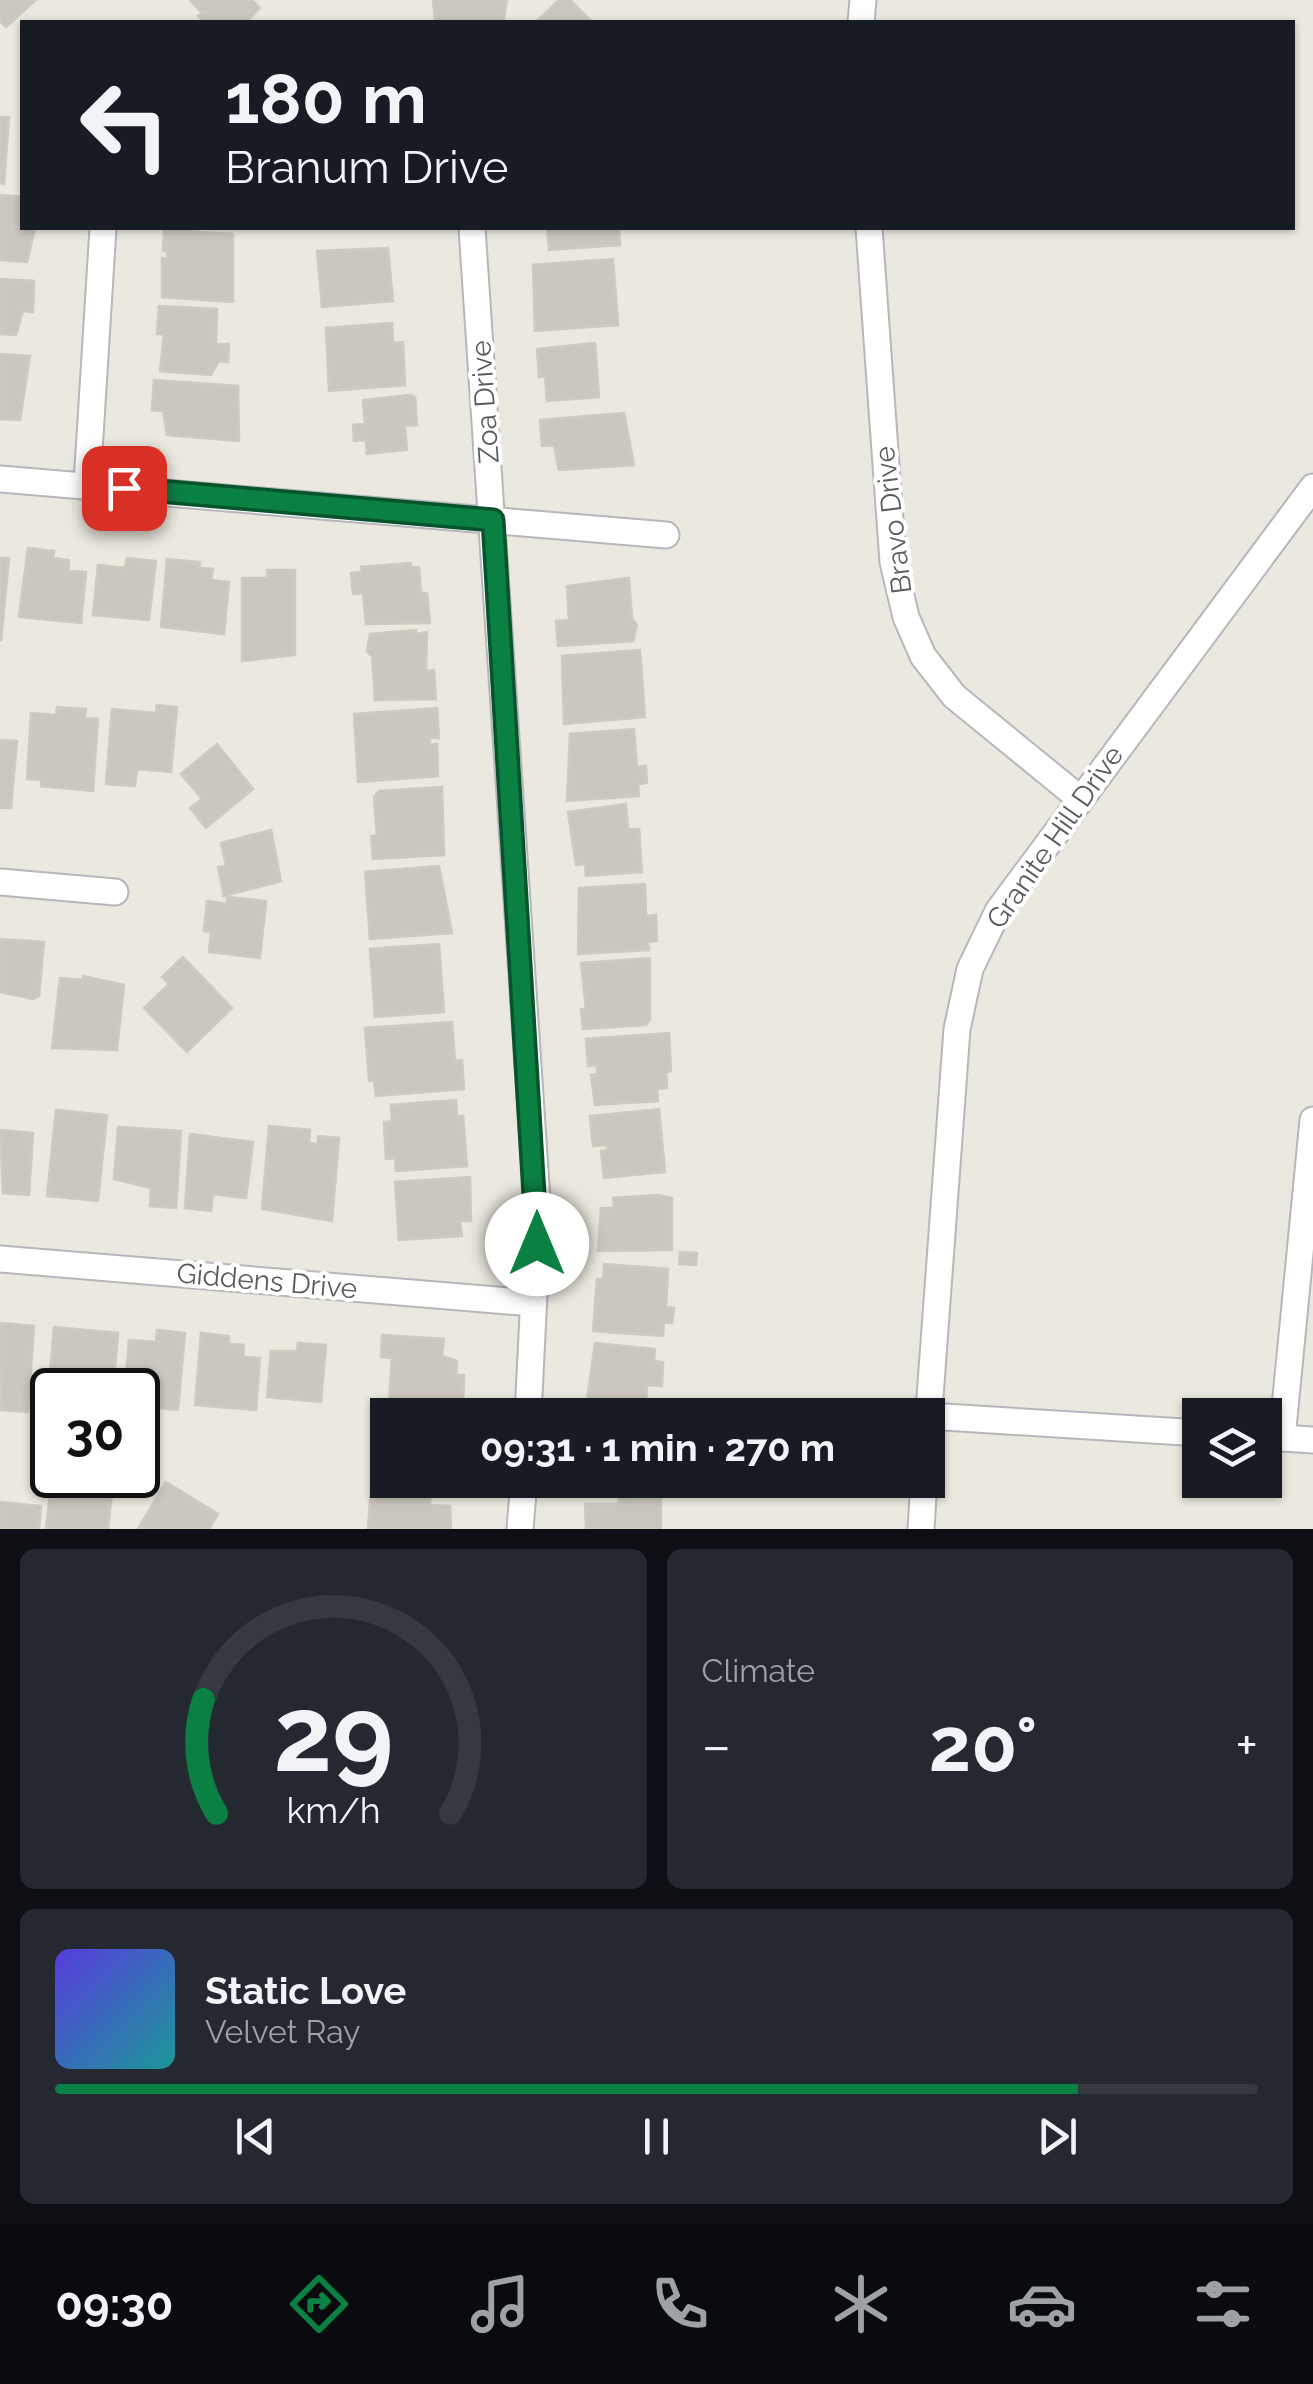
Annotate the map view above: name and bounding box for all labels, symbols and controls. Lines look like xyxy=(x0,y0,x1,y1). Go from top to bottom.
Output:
text: 180 m xyxy=(225,57,427,139)
icon: left xyxy=(60,60,190,190)
text: Branum Drive xyxy=(225,141,508,194)
street label: Zoa Drive xyxy=(464,339,506,465)
street label: Bravo Drive xyxy=(868,444,918,596)
pin xyxy=(82,446,167,531)
icon: arrive xyxy=(97,461,152,516)
street label: Granite Hill Drive xyxy=(980,739,1130,935)
position arrow xyxy=(485,1192,589,1296)
street label: Giddens Drive xyxy=(175,1257,359,1305)
speed limit sign: 30 xyxy=(30,1368,160,1498)
map controls xyxy=(1182,1398,1282,1498)
button: layers xyxy=(1182,1398,1282,1498)
text: 09:31 · 1 min · 270 m xyxy=(480,1425,835,1470)
text: Climate xyxy=(702,1652,815,1689)
text: 29 xyxy=(273,1673,393,1795)
text: 20° xyxy=(929,1700,1037,1789)
text: − xyxy=(702,1713,731,1778)
text: + xyxy=(1235,1713,1258,1778)
text: km/h xyxy=(286,1789,380,1831)
text: Static Love xyxy=(205,1968,406,2013)
text: Velvet Ray xyxy=(205,2013,360,2050)
icon: previous xyxy=(228,2109,283,2164)
icon: pause xyxy=(629,2109,684,2164)
icon: next xyxy=(1030,2109,1085,2164)
icon: directions xyxy=(284,2269,354,2339)
icon: music xyxy=(465,2269,535,2339)
icon: phone xyxy=(645,2269,715,2339)
icon: climate xyxy=(826,2269,896,2339)
icon: car xyxy=(1007,2269,1077,2339)
icon: filters xyxy=(1188,2269,1258,2339)
text: 09:30 xyxy=(55,2278,173,2331)

